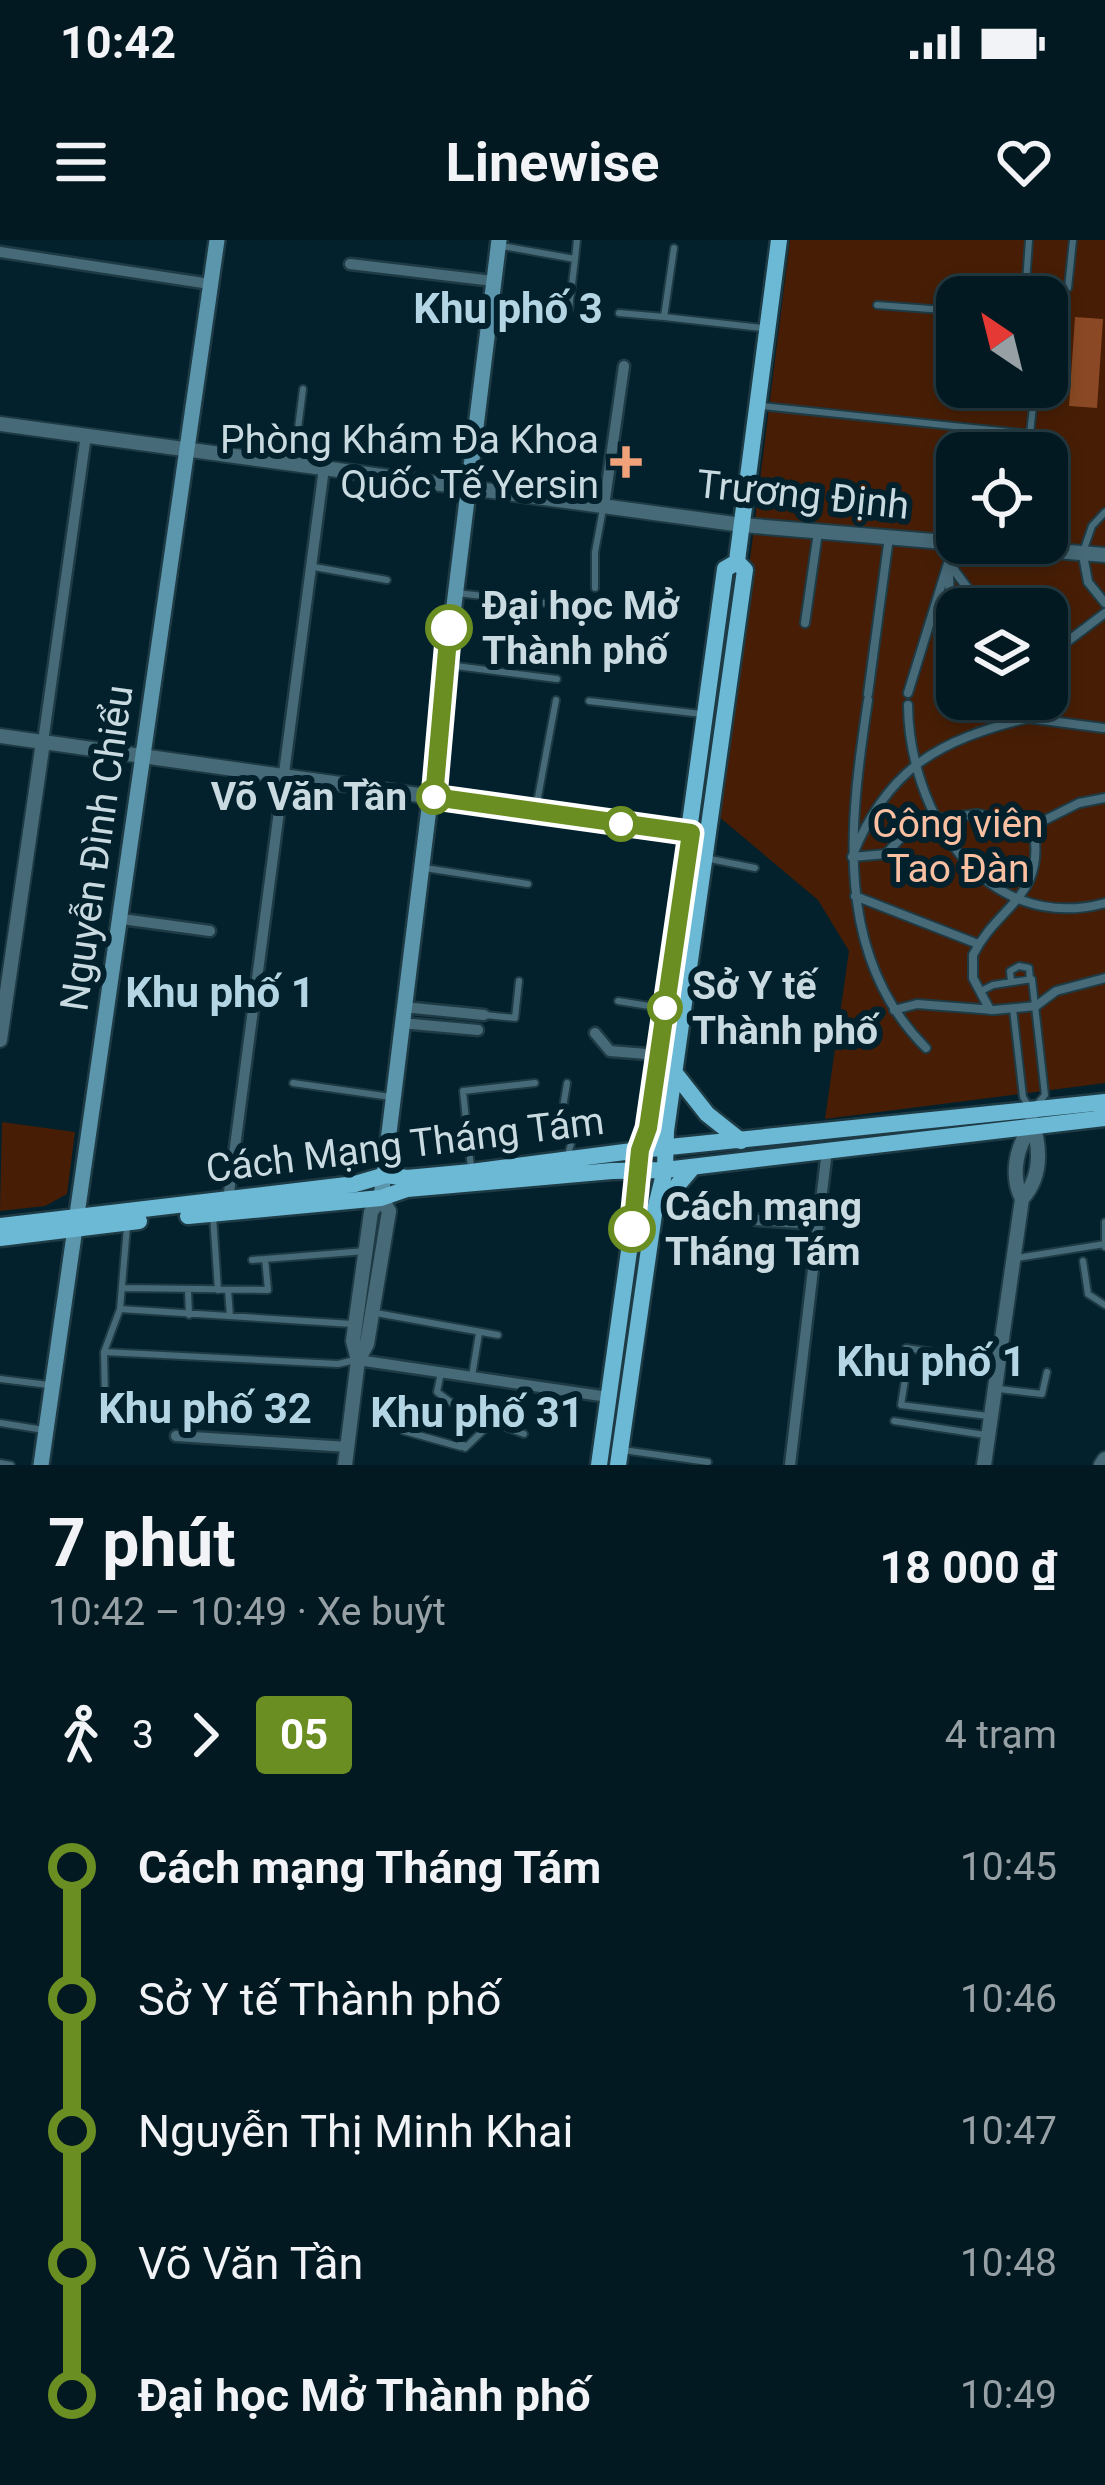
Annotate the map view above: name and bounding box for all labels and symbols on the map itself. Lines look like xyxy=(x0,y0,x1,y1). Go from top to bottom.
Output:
north arrow xyxy=(936,276,1068,408)
district label: Khu phố 3 xyxy=(413,284,603,333)
place label: Phòng Khám Đa Khoa Quốc Tế Yersin xyxy=(220,417,599,508)
marker: Phòng Khám Đa Khoa Quốc Tế Yersin xyxy=(610,446,642,478)
street label: Trương Định xyxy=(695,461,911,529)
place label: Đại học Mở Thành phố xyxy=(482,583,680,674)
marker: Đại học Mở Thành phố xyxy=(427,606,471,650)
street label: Nguyễn Đình Chiểu xyxy=(51,682,143,1014)
place label: Võ Văn Tần xyxy=(211,774,407,820)
marker: Võ Văn Tần xyxy=(418,781,450,813)
park label: Công viên Tao Đàn xyxy=(872,801,1044,892)
unlabelled marker xyxy=(605,808,637,840)
place label: Sở Y tế Thành phố xyxy=(692,963,880,1054)
district label: Khu phố 1 xyxy=(125,968,315,1017)
marker: Sở Y tế Thành phố xyxy=(649,992,681,1024)
street label: Cách Mạng Tháng Tám xyxy=(203,1098,607,1192)
place label: Cách mạng Tháng Tám xyxy=(665,1184,862,1275)
marker: Cách mạng Tháng Tám xyxy=(610,1207,654,1251)
district label: Khu phố 1 xyxy=(836,1337,1026,1386)
district label: Khu phố 32 xyxy=(98,1384,312,1433)
district label: Khu phố 31 xyxy=(370,1388,584,1437)

